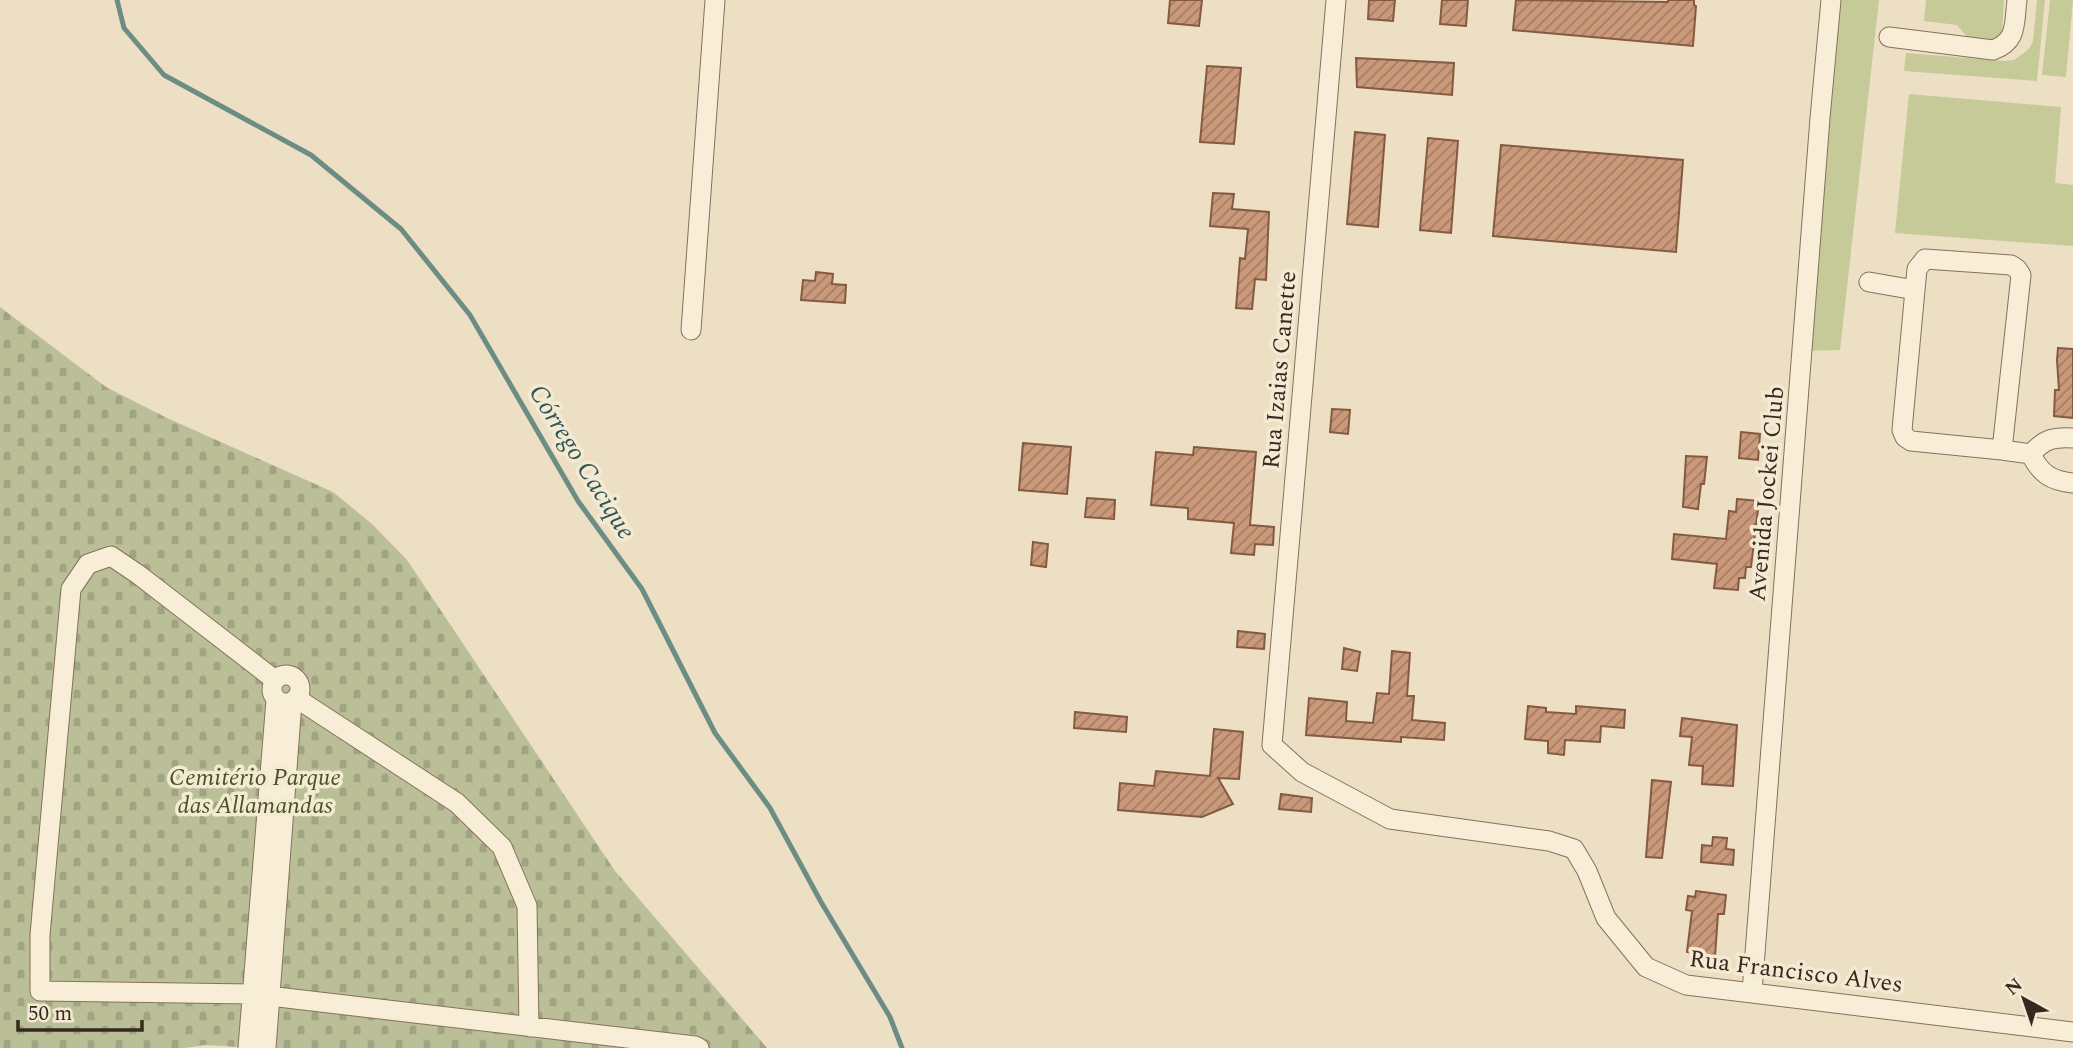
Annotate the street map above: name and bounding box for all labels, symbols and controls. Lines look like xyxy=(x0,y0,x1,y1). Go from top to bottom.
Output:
street label: Rua Izaias Canette xyxy=(1253,269,1307,471)
water label: Córrego Cacique xyxy=(518,376,646,548)
street label: Avenida Jockei Club xyxy=(1740,385,1794,603)
park label: Cemitério Parque das Allamandas xyxy=(169,760,341,824)
street label: Rua Francisco Alves xyxy=(1687,941,1905,1003)
north arrow xyxy=(1989,964,2059,1034)
text: N xyxy=(1999,971,2029,1003)
scale bar xyxy=(18,988,142,1032)
text: 50 m xyxy=(28,998,72,1030)

